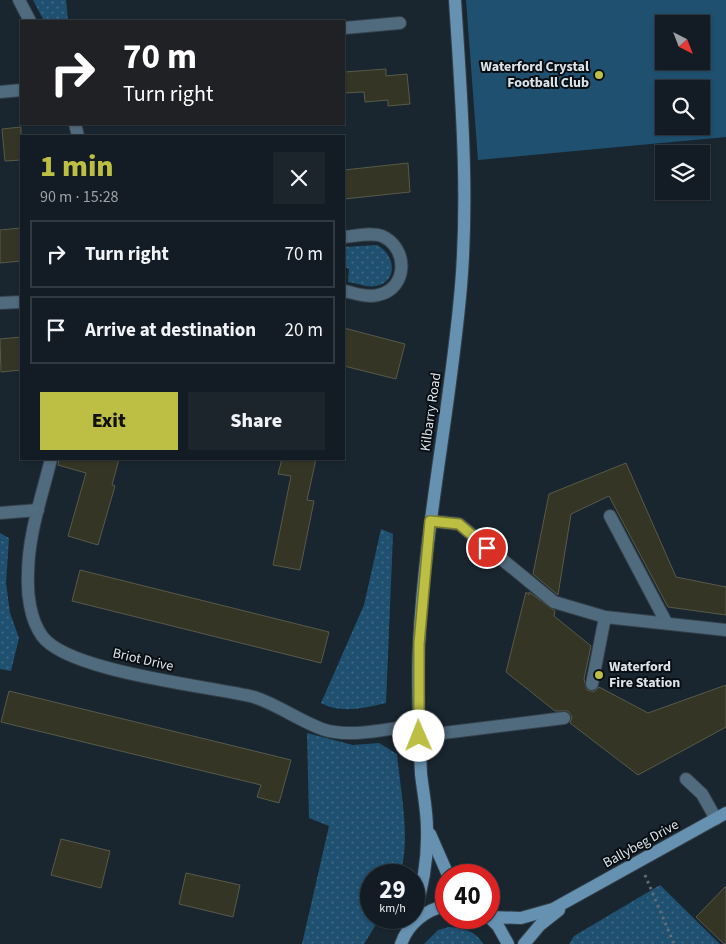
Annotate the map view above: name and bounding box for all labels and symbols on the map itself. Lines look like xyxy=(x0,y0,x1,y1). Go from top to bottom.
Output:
north arrow xyxy=(655,15,710,70)
place label: Waterford Crystal Football Club xyxy=(481,57,589,93)
marker: Waterford Crystal Football Club xyxy=(593,69,605,81)
street label: Kilbarry Road xyxy=(416,371,446,453)
pin xyxy=(466,527,508,569)
street label: Briot Drive xyxy=(111,643,175,677)
place label: Waterford Fire Station xyxy=(609,657,680,693)
marker: Waterford Fire Station xyxy=(593,669,605,681)
position arrow xyxy=(392,709,444,761)
street label: Ballybeg Drive xyxy=(600,815,683,873)
speed limit sign: 40 xyxy=(435,864,500,929)

